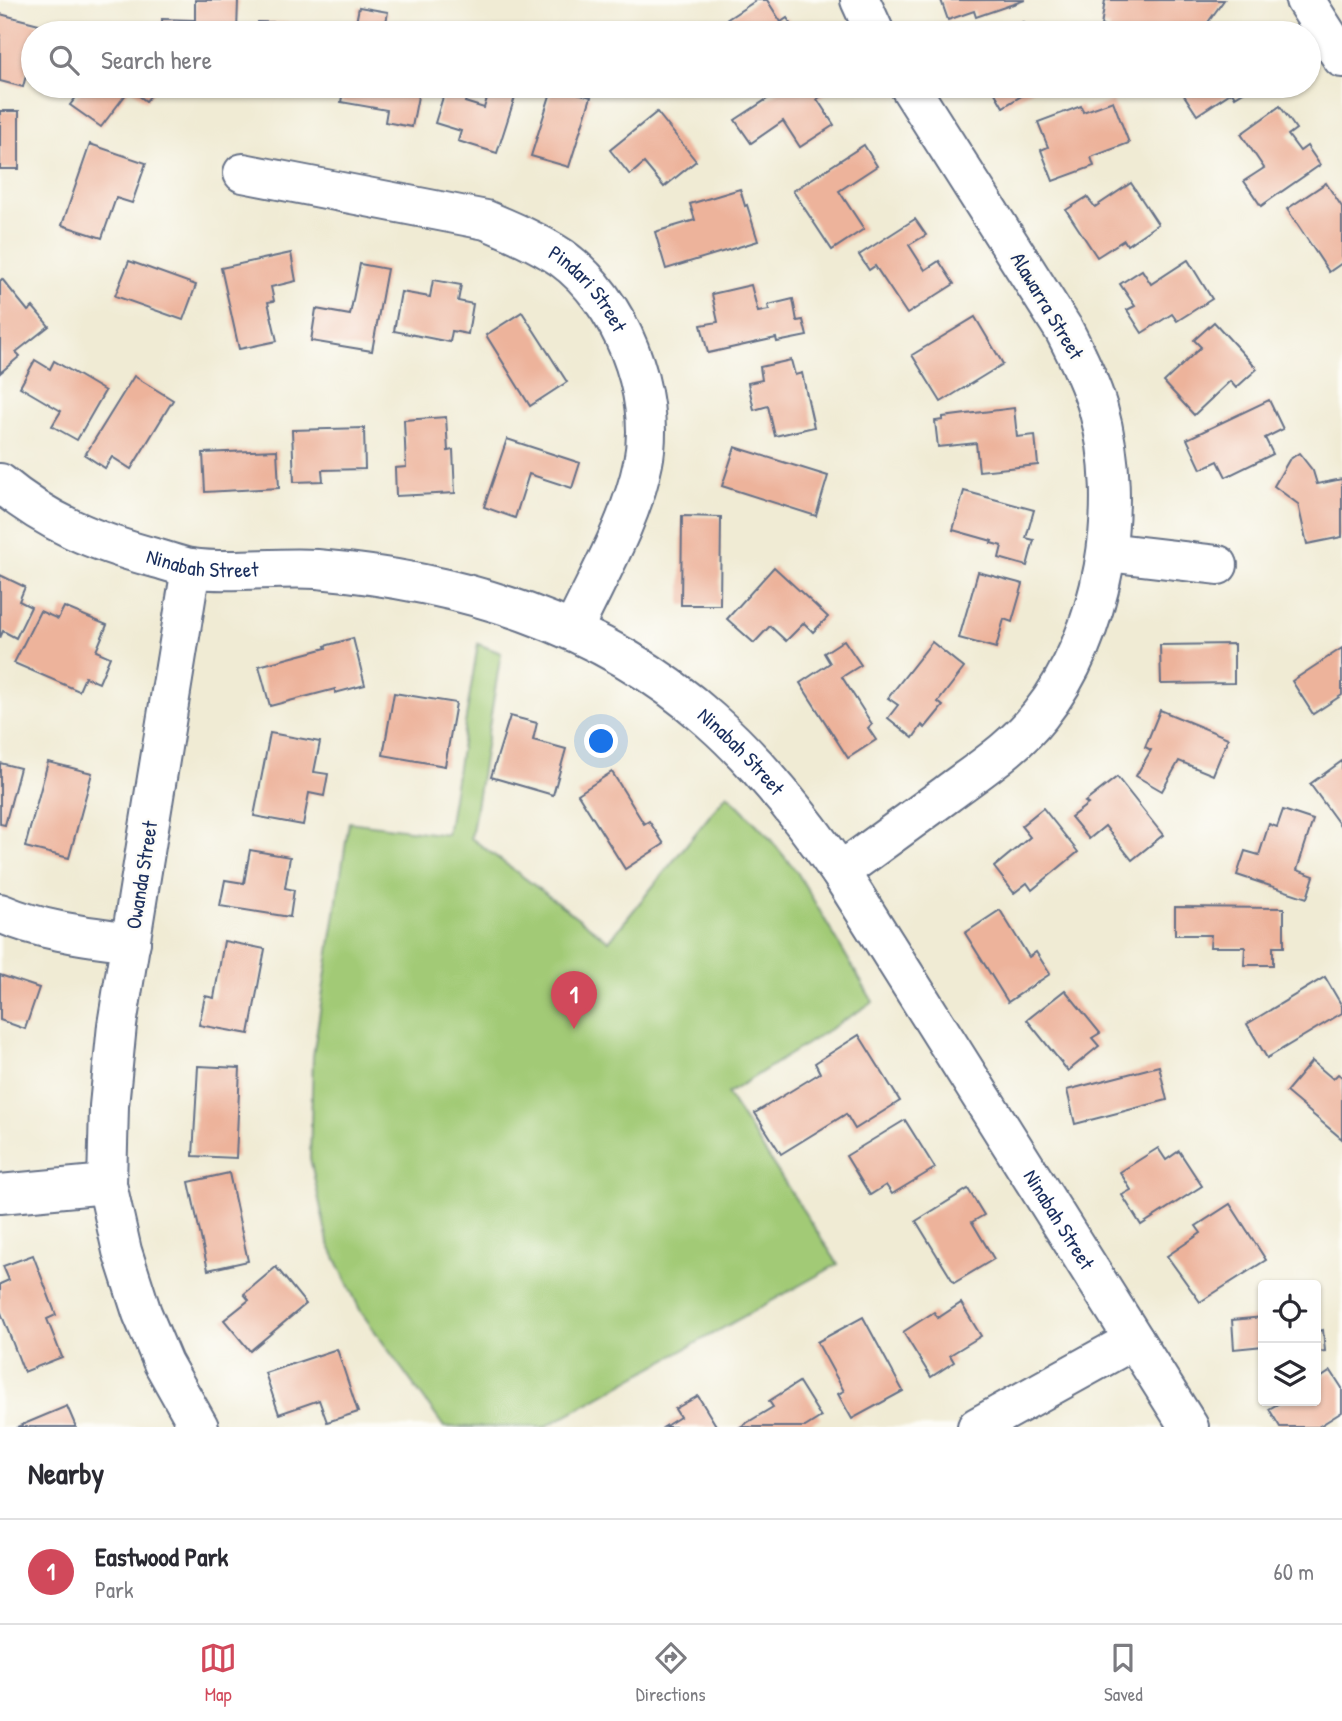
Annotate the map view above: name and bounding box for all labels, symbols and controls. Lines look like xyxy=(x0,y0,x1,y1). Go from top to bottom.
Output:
search box xyxy=(21,21,1321,98)
icon: search xyxy=(45,41,83,79)
text: Search here xyxy=(101,42,212,77)
street label: Pindari Street xyxy=(543,238,634,338)
street label: Alawarra Street xyxy=(1004,247,1091,365)
street label: Ninabah Street xyxy=(143,541,260,584)
street label: Ninabah Street xyxy=(692,701,792,802)
your location xyxy=(584,724,618,758)
street label: Owanda Street xyxy=(119,818,164,931)
pin: 1 xyxy=(551,971,597,1029)
street label: Ninabah Street xyxy=(1017,1164,1102,1276)
map controls xyxy=(1258,1280,1321,1406)
button: locate xyxy=(1258,1280,1321,1343)
button: layers xyxy=(1258,1343,1321,1406)
text: Nearby xyxy=(28,1453,104,1493)
text: Eastwood Park xyxy=(95,1539,228,1574)
text: 1 xyxy=(47,1556,55,1587)
text: 60 m xyxy=(1274,1556,1314,1587)
text: Park xyxy=(95,1574,133,1605)
tab: Map xyxy=(199,1639,237,1707)
tab: Directions xyxy=(636,1639,706,1707)
tab: Saved xyxy=(1104,1639,1143,1707)

